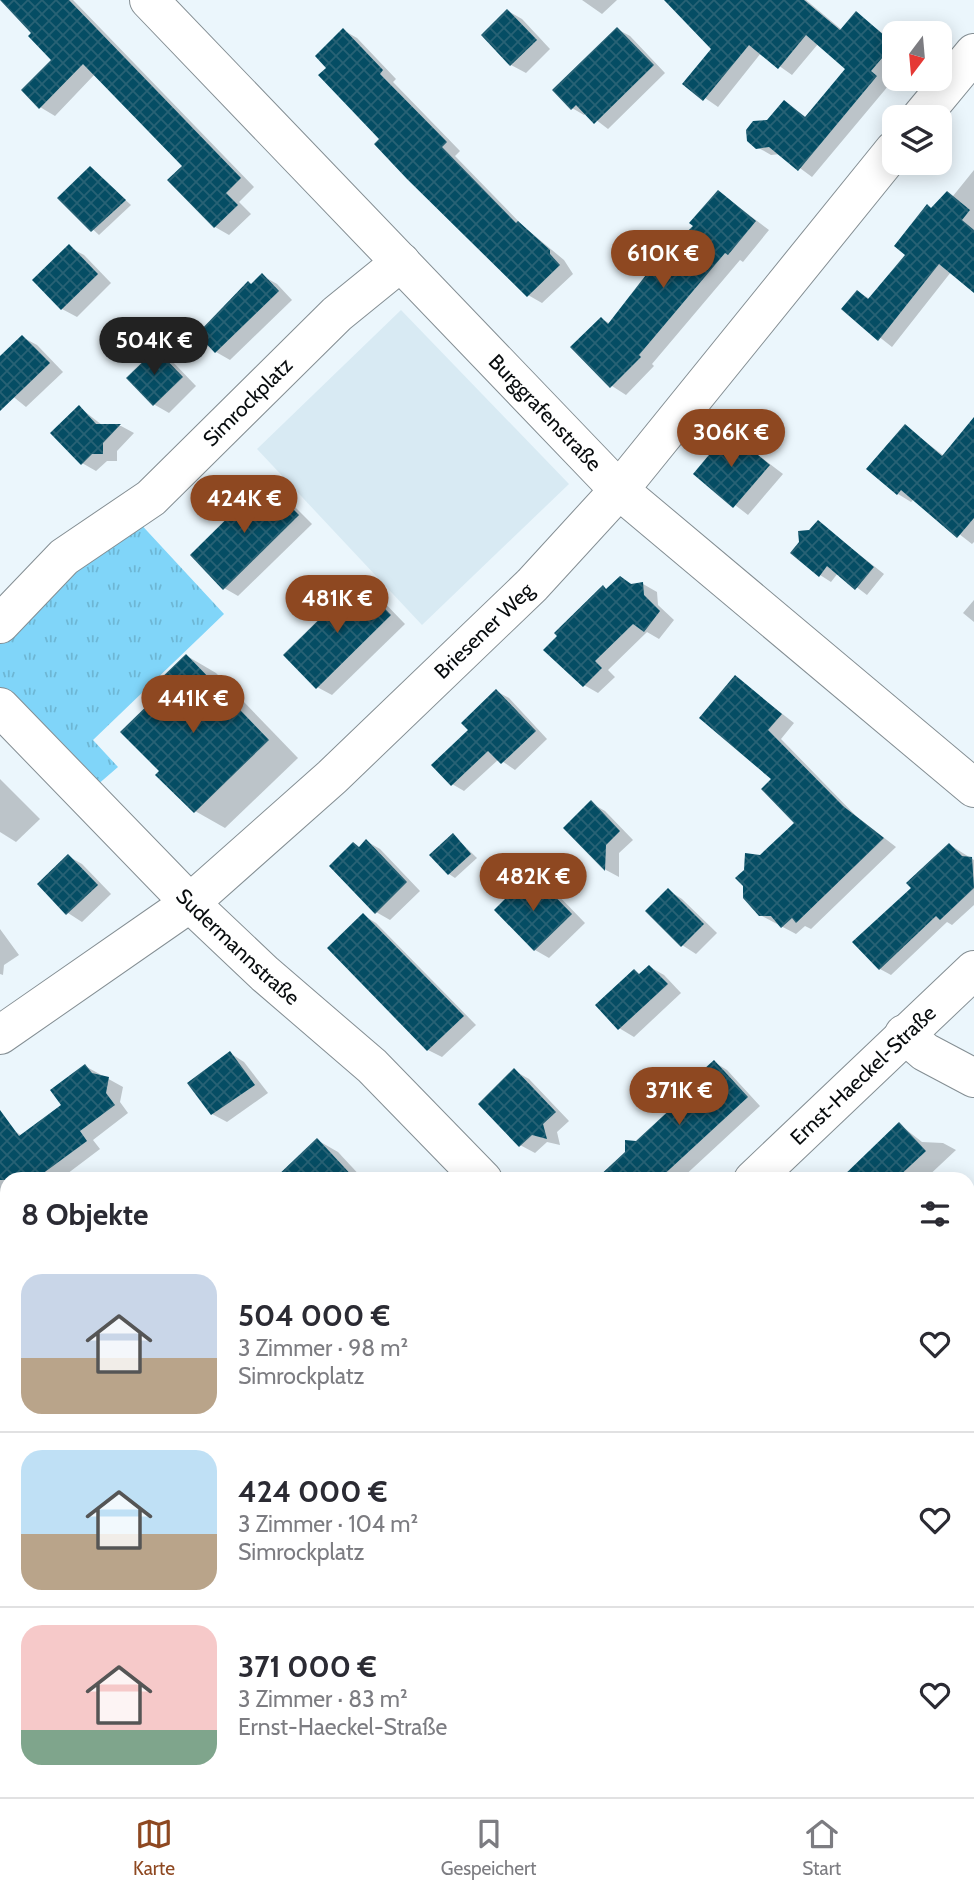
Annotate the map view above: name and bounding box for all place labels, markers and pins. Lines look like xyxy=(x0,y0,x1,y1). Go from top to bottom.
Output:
pin: 610K € xyxy=(606,230,720,290)
pin: 504K € xyxy=(97,318,211,377)
pin: 306K € xyxy=(674,410,788,469)
pin: 424K € xyxy=(187,476,301,535)
pin: 481K € xyxy=(280,576,394,635)
pin: 441K € xyxy=(136,676,250,735)
pin: 482K € xyxy=(476,853,590,913)
pin: 371K € xyxy=(622,1068,736,1127)

